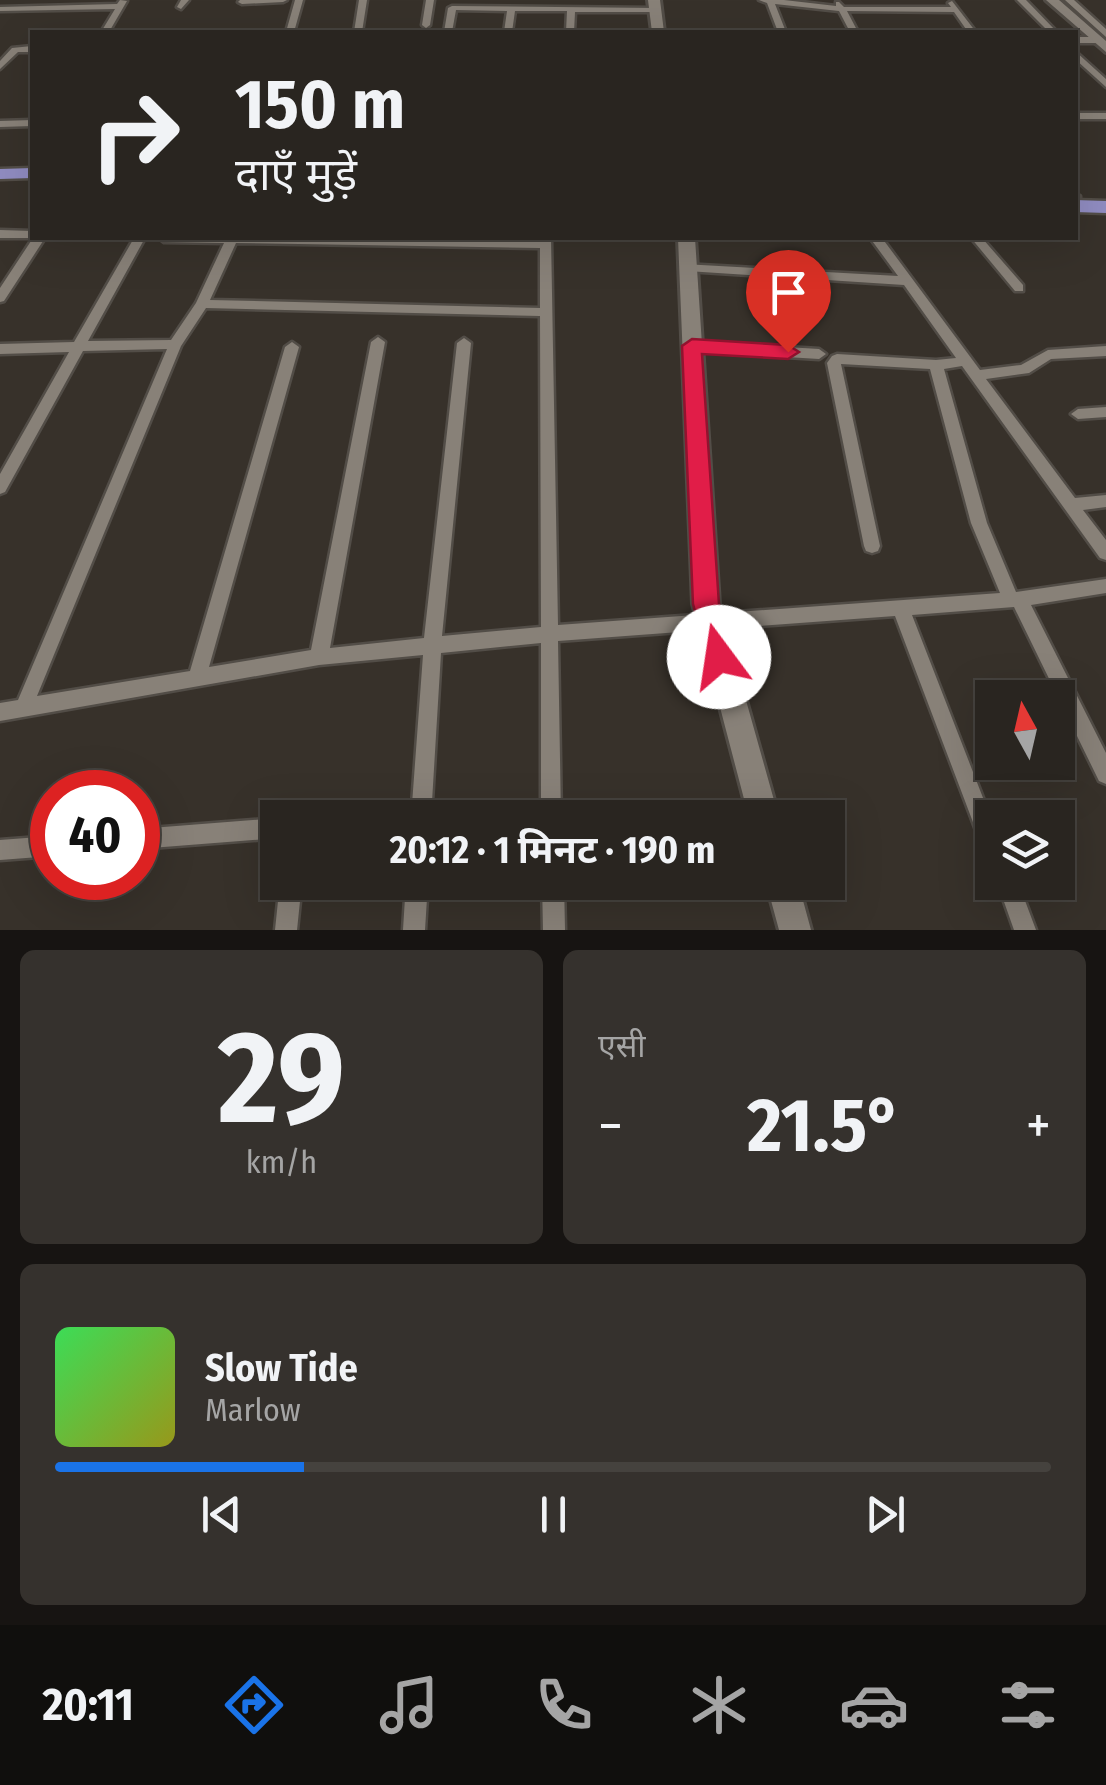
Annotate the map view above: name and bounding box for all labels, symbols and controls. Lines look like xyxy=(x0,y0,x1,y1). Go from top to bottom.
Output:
text: 150 m xyxy=(235,63,405,147)
icon: right xyxy=(70,70,200,200)
text: दाएँ मुड़ें xyxy=(235,148,357,202)
pin xyxy=(746,250,831,353)
icon: arrive xyxy=(761,265,816,320)
position arrow xyxy=(667,605,771,709)
north arrow xyxy=(975,680,1075,780)
map controls xyxy=(975,680,1075,900)
speed limit sign: 40 xyxy=(30,770,160,900)
button: layers xyxy=(975,800,1075,900)
text: 20:12 · 1 मिनट · 190 m xyxy=(390,827,715,873)
text: 29 xyxy=(218,1000,345,1156)
text: एसी xyxy=(598,1027,646,1065)
text: 21.5° xyxy=(747,1081,902,1171)
text: − xyxy=(598,1093,623,1159)
text: + xyxy=(1026,1093,1051,1159)
text: km/h xyxy=(246,1143,317,1181)
text: Slow Tide xyxy=(205,1345,358,1391)
text: Marlow xyxy=(205,1391,301,1429)
icon: previous xyxy=(194,1487,249,1542)
icon: pause xyxy=(526,1487,581,1542)
icon: next xyxy=(858,1487,913,1542)
icon: directions xyxy=(219,1670,289,1740)
icon: music xyxy=(374,1670,444,1740)
icon: phone xyxy=(529,1670,599,1740)
icon: climate xyxy=(684,1670,754,1740)
icon: car xyxy=(839,1670,909,1740)
icon: filters xyxy=(993,1670,1063,1740)
text: 20:11 xyxy=(42,1678,134,1732)

